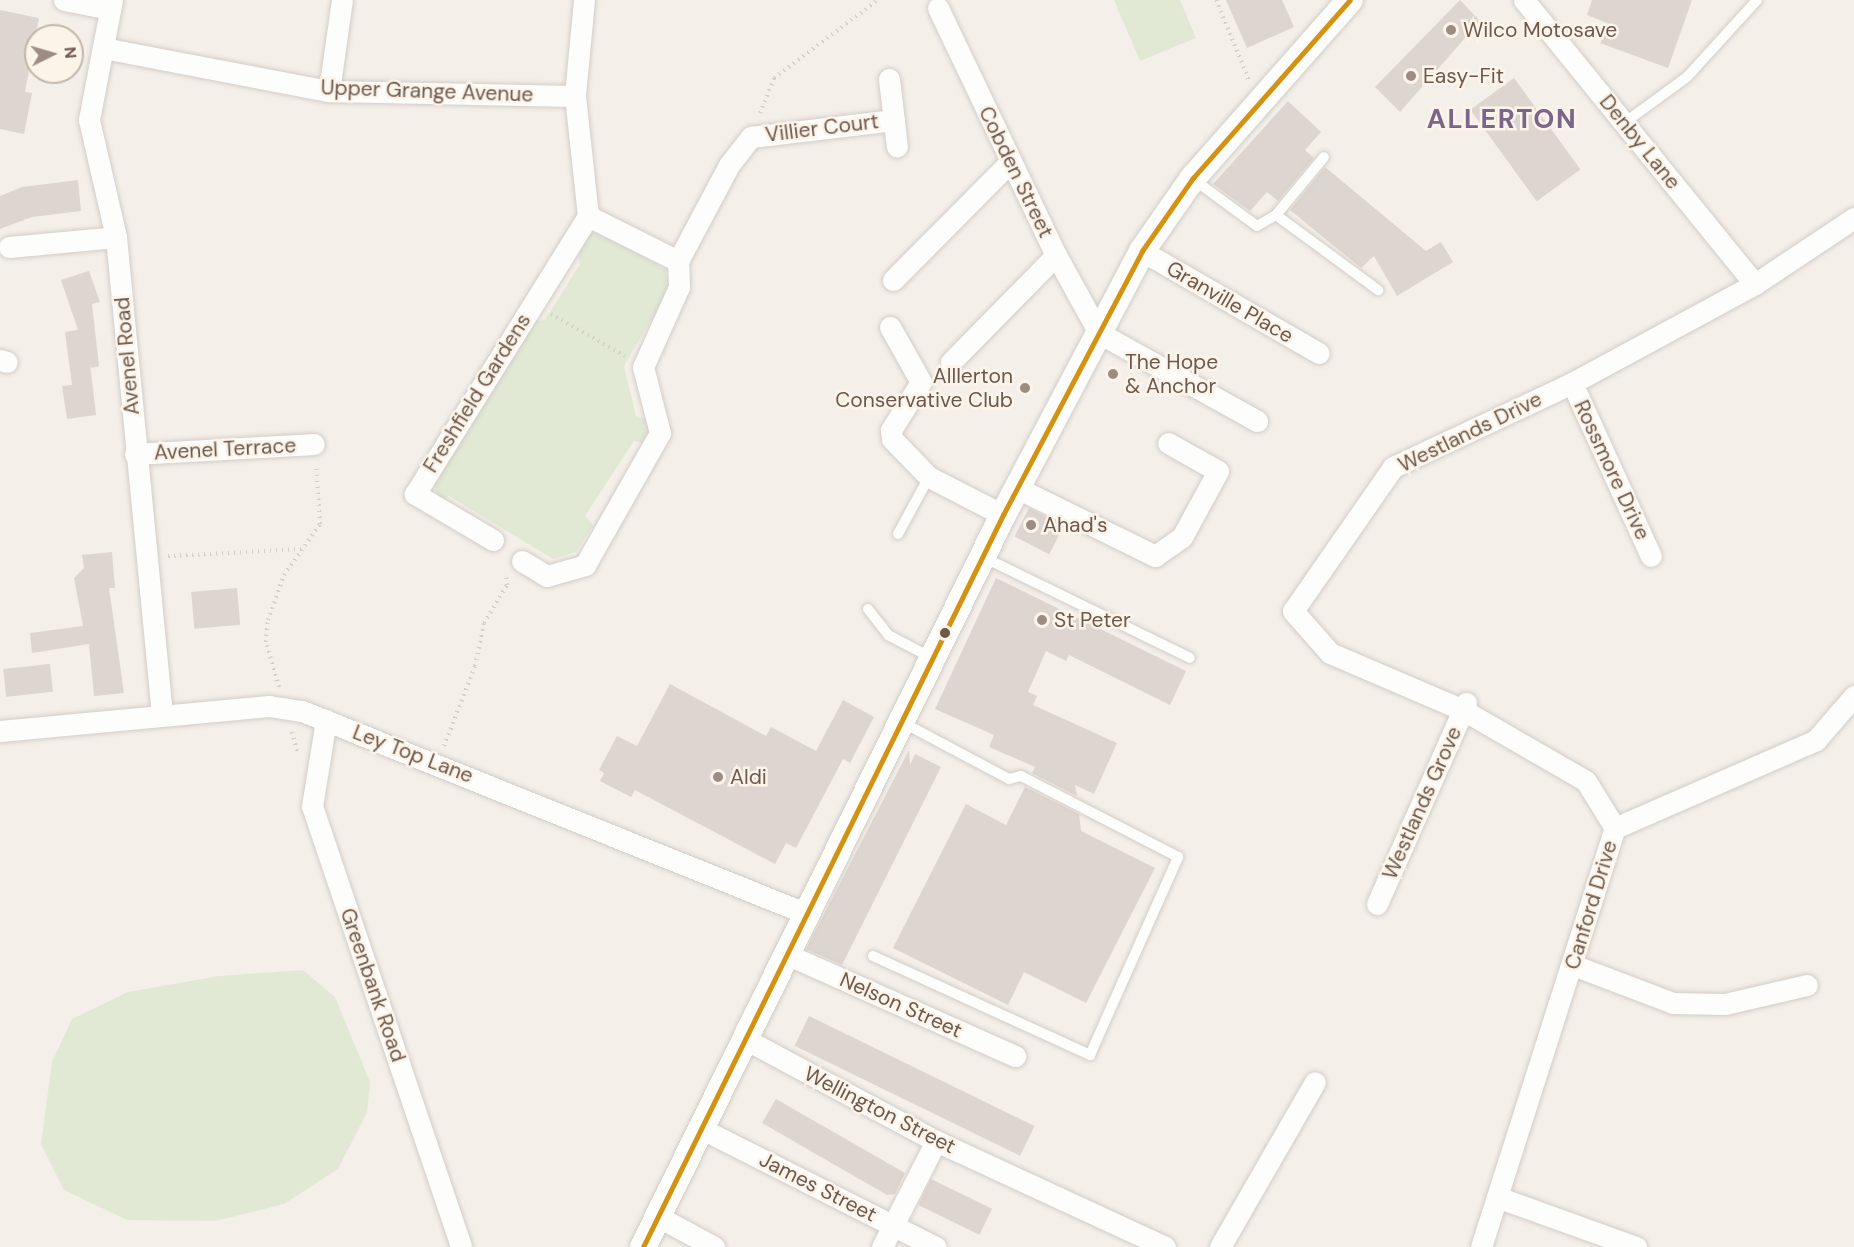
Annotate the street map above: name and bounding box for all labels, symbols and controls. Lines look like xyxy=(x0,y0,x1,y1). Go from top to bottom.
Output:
place label: Wilco Motosave xyxy=(1463,17,1617,43)
marker: Wilco Motosave xyxy=(1444,23,1458,37)
north arrow xyxy=(24,24,84,84)
text: N xyxy=(59,46,81,59)
place label: Easy-Fit xyxy=(1423,63,1504,89)
marker: Easy-Fit xyxy=(1404,69,1418,83)
street label: Upper Grange Avenue xyxy=(320,75,534,107)
street label: Denby Lane xyxy=(1594,90,1686,194)
street label: Cobden Street xyxy=(973,102,1059,242)
district label: ALLERTON xyxy=(1427,103,1577,135)
street label: Villier Court xyxy=(764,109,880,147)
street label: Granville Place xyxy=(1162,256,1298,348)
street label: Avenel Road xyxy=(109,296,145,416)
street label: Freshfield Gardens xyxy=(418,309,536,477)
place label: The Hope & Anchor xyxy=(1125,349,1218,399)
place label: Alllerton Conservative Club xyxy=(835,363,1013,413)
marker: The Hope & Anchor xyxy=(1106,367,1120,381)
marker: Alllerton Conservative Club xyxy=(1018,381,1032,395)
street label: Westlands Drive xyxy=(1394,386,1546,478)
street label: Rossmore Drive xyxy=(1569,396,1655,544)
street label: Avenel Terrace xyxy=(153,433,297,465)
place label: Ahad's xyxy=(1043,512,1107,538)
marker: Ahad's xyxy=(1024,518,1038,532)
place label: St Peter xyxy=(1054,607,1131,633)
marker: St Peter xyxy=(1035,613,1049,627)
unlabelled marker xyxy=(939,627,951,639)
street label: Ley Top Lane xyxy=(349,719,477,789)
street label: Westlands Grove xyxy=(1377,723,1467,883)
place label: Aldi xyxy=(730,764,767,790)
marker: Aldi xyxy=(711,770,725,784)
street label: Canford Drive xyxy=(1559,837,1623,973)
street label: Greenbank Road xyxy=(335,905,411,1065)
street label: Nelson Street xyxy=(836,967,966,1043)
street label: Wellington Street xyxy=(800,1061,960,1159)
street label: James Street xyxy=(755,1147,881,1227)

